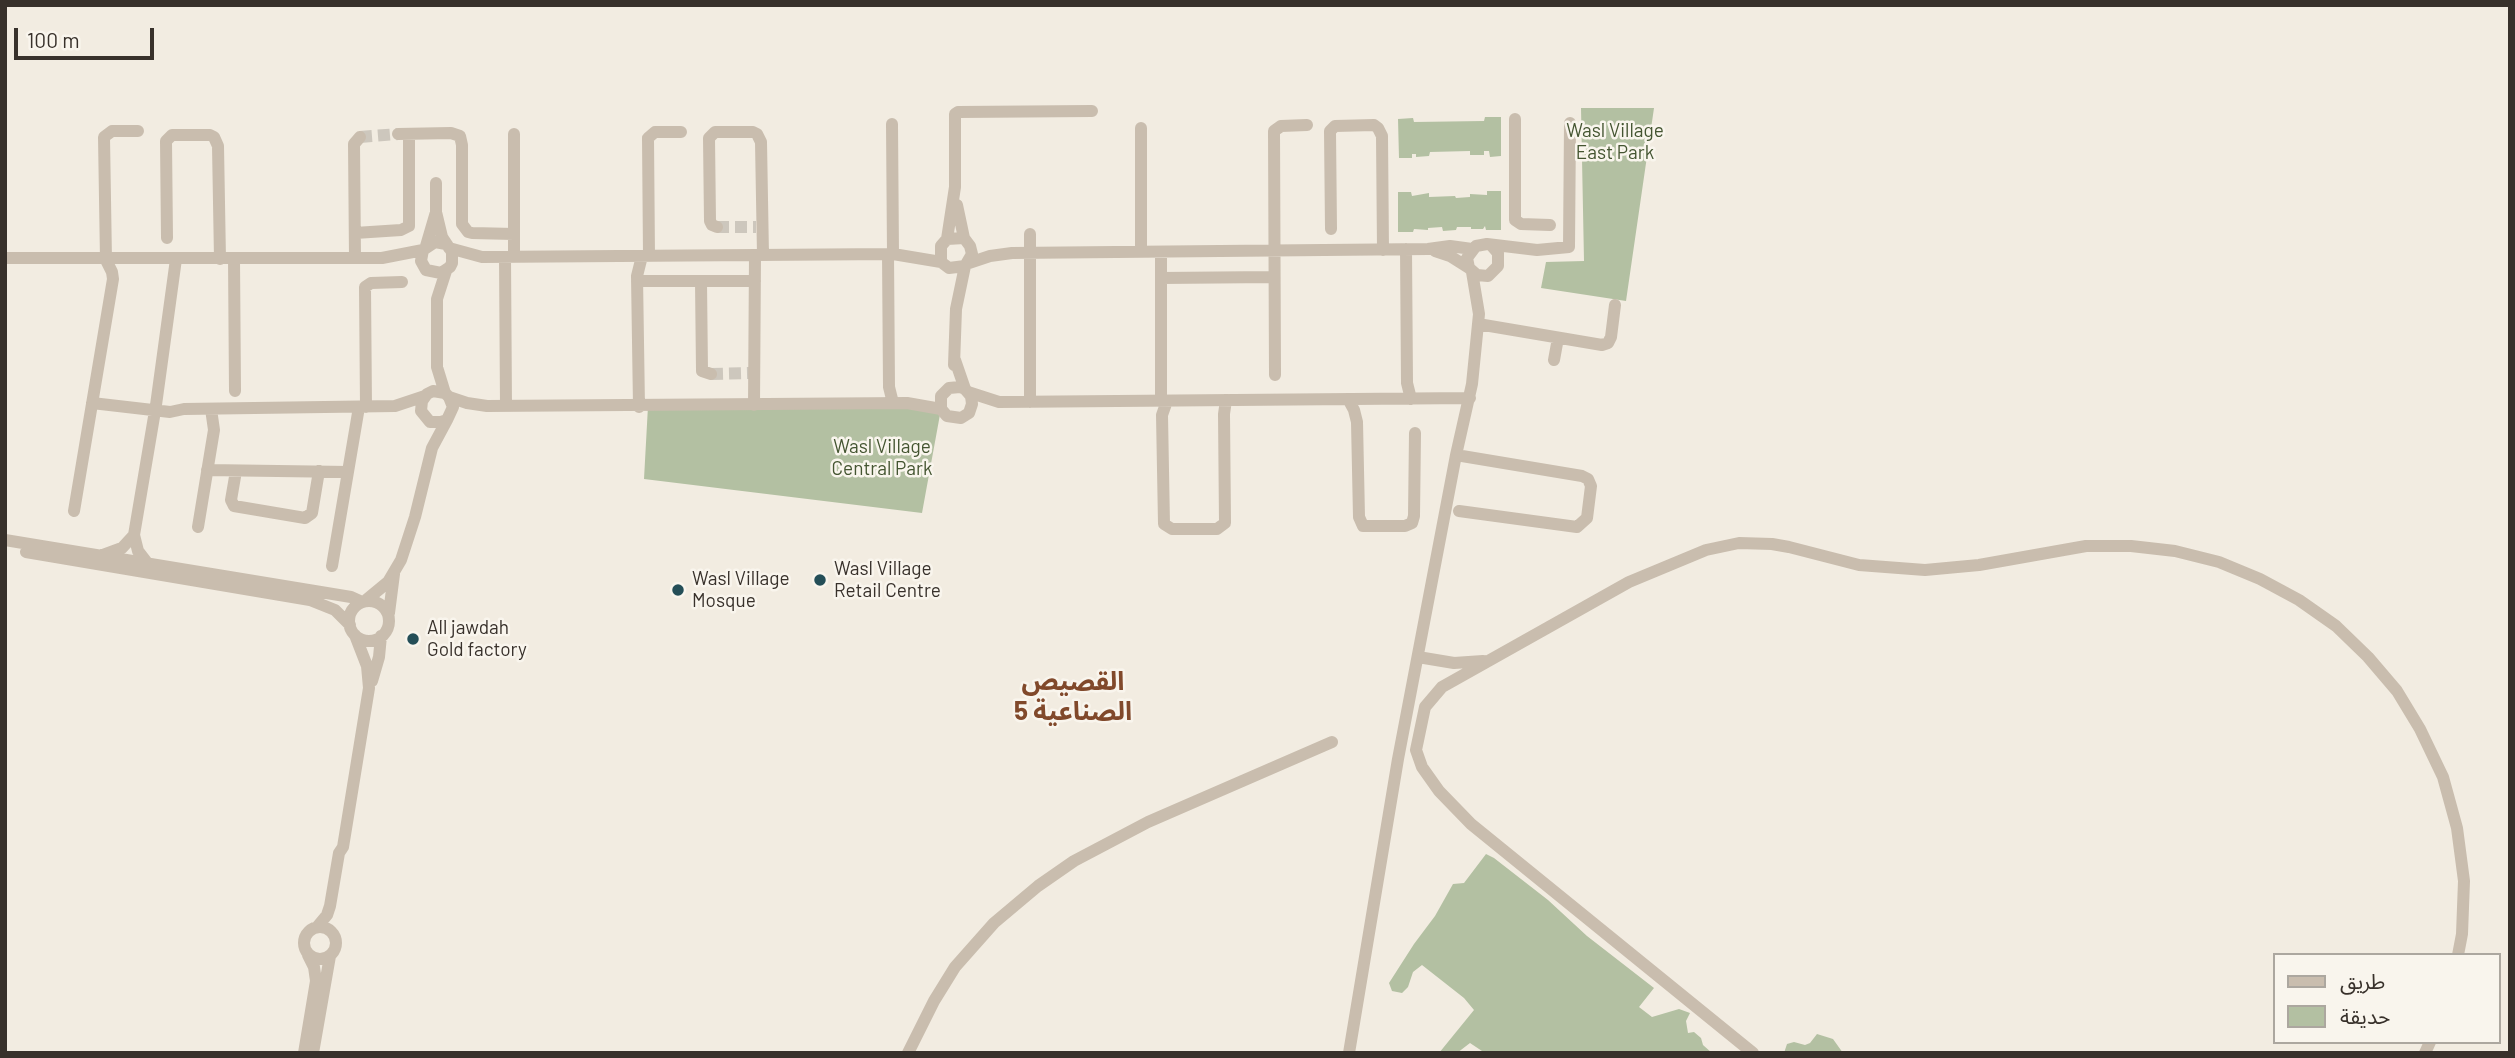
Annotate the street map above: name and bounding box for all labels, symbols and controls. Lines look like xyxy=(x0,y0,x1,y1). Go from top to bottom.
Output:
scale bar xyxy=(18,14,158,58)
text: 100 m xyxy=(27,27,80,52)
park label: Wasl Village East Park xyxy=(1566,120,1664,164)
park label: Wasl Village Central Park xyxy=(832,436,932,480)
place label: Wasl Village Retail Centre xyxy=(834,558,941,602)
place label: Wasl Village Mosque xyxy=(692,568,790,612)
marker: Wasl Village Retail Centre xyxy=(812,572,828,588)
marker: Wasl Village Mosque xyxy=(670,582,686,598)
place label: All jawdah Gold factory xyxy=(427,617,527,661)
marker: All jawdah Gold factory xyxy=(405,631,421,647)
district label: القصيص الصناعية 5 xyxy=(1014,665,1132,726)
legend xyxy=(2274,953,2501,1044)
text: طريق xyxy=(2340,968,2385,993)
text: حديقة xyxy=(2340,1003,2390,1028)

